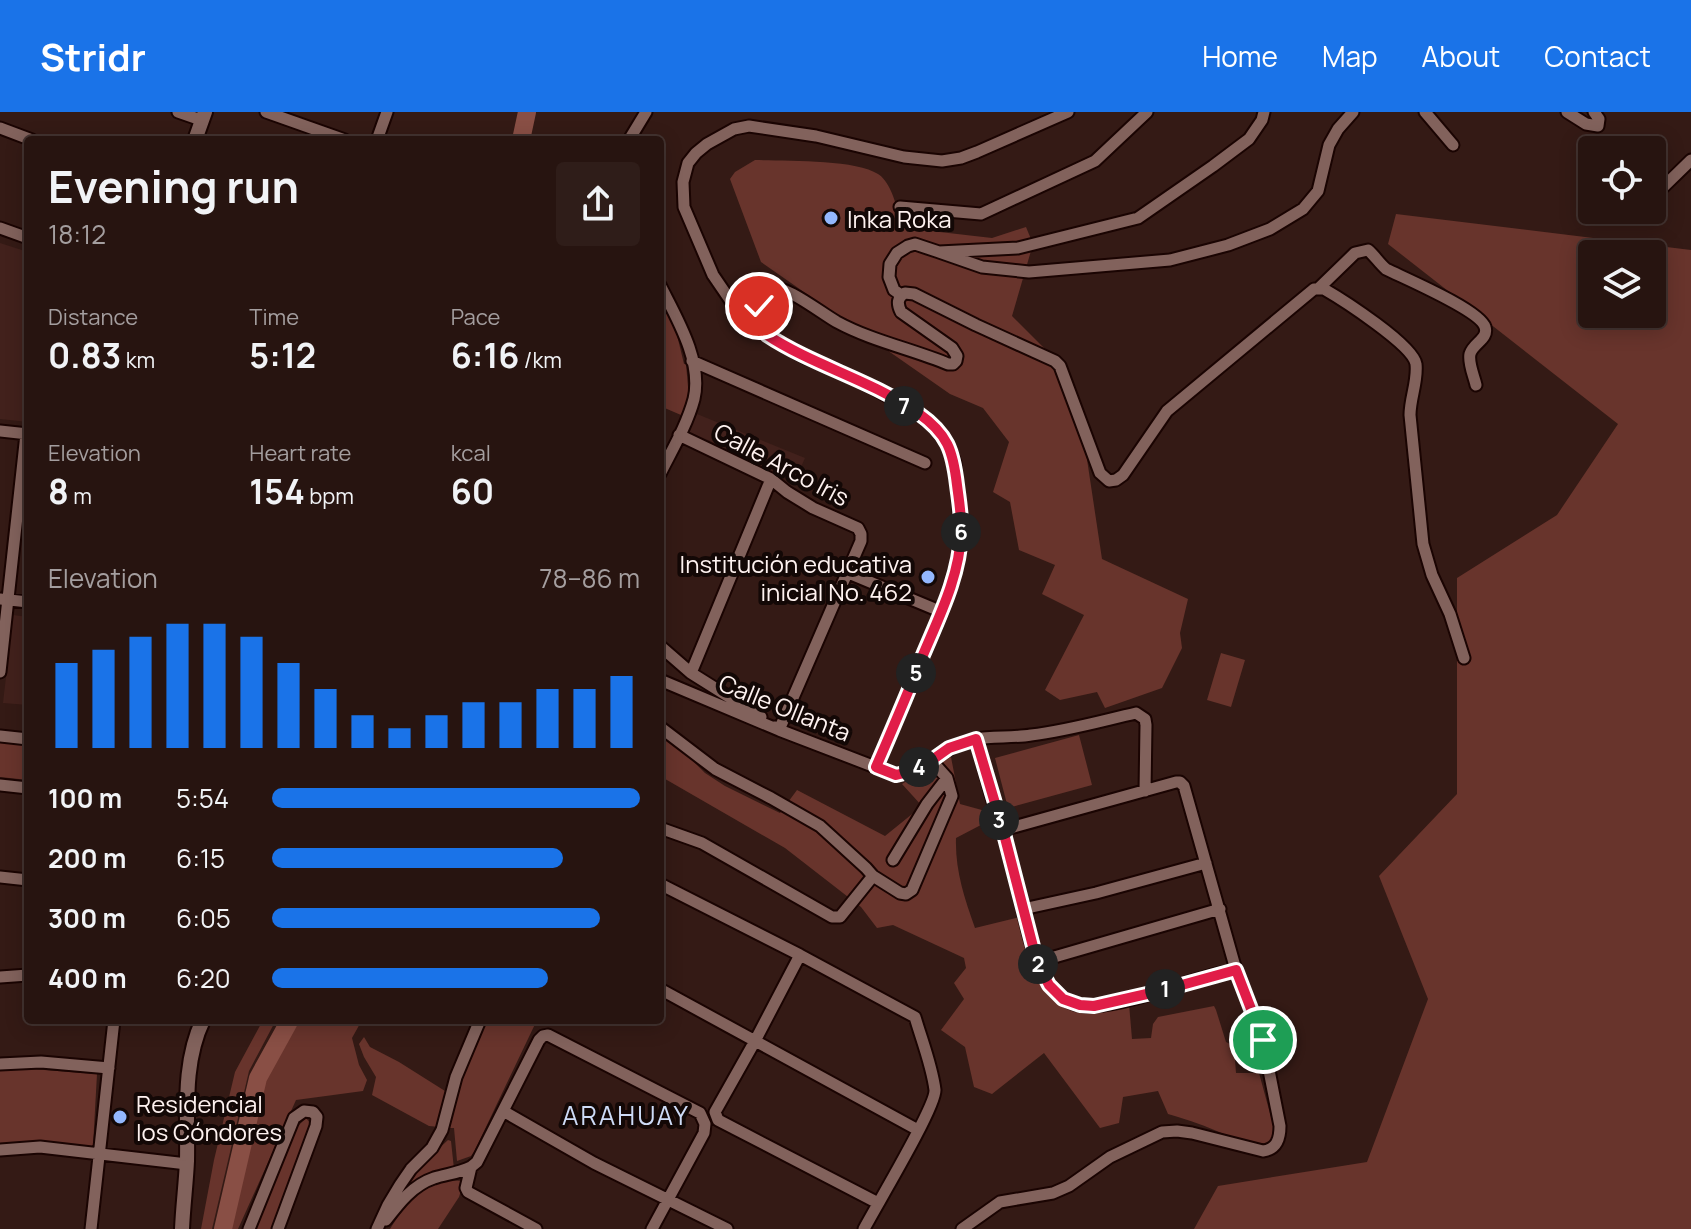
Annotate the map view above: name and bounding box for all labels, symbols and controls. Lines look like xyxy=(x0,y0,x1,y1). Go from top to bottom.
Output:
text: Stridr xyxy=(40,30,146,82)
text: Home xyxy=(1202,37,1278,75)
text: Map xyxy=(1322,37,1378,75)
text: About xyxy=(1422,37,1500,75)
text: Contact xyxy=(1544,37,1651,75)
map controls xyxy=(1578,136,1666,328)
button: locate xyxy=(1578,136,1666,224)
text: Evening run xyxy=(48,156,299,216)
button: share xyxy=(556,162,640,246)
place label: Inka Roka xyxy=(847,202,951,235)
marker: Inka Roka xyxy=(822,209,840,227)
text: 18:12 xyxy=(48,216,106,252)
button: layers xyxy=(1578,240,1666,328)
pin xyxy=(725,272,793,340)
icon: check xyxy=(737,284,781,328)
text: Distance xyxy=(48,302,138,332)
text: Time xyxy=(249,302,299,332)
text: Pace xyxy=(451,302,500,332)
text: 0.83 xyxy=(48,332,121,378)
text: 5:12 xyxy=(249,332,316,378)
text: 6:16 xyxy=(451,332,519,378)
text: km xyxy=(121,345,155,375)
text: /km xyxy=(519,345,562,375)
pin: 7 xyxy=(884,386,924,426)
text: 7 xyxy=(898,391,910,421)
street label: Calle Arco Iris xyxy=(709,415,855,513)
text: Elevation xyxy=(48,438,141,468)
text: Heart rate xyxy=(249,438,351,468)
text: kcal xyxy=(451,438,491,468)
text: 8 xyxy=(48,468,69,514)
text: 154 xyxy=(249,468,305,514)
text: 60 xyxy=(451,468,494,514)
text: m xyxy=(69,481,92,511)
text: bpm xyxy=(305,481,354,511)
pin: 6 xyxy=(941,512,981,552)
text: 6 xyxy=(954,517,968,547)
place label: Institución educativa inicial No. 462 xyxy=(680,547,912,608)
text: Elevation xyxy=(48,560,158,596)
text: 78–86 m xyxy=(539,560,640,596)
marker: Institución educativa inicial No. 462 xyxy=(919,568,937,586)
pin: 5 xyxy=(896,653,936,693)
text: 5 xyxy=(910,658,922,688)
street label: Calle Ollanta xyxy=(714,666,856,748)
pin: 4 xyxy=(899,747,939,787)
text: 4 xyxy=(912,752,926,782)
text: 100 m xyxy=(48,780,122,816)
text: 5:54 xyxy=(176,780,229,816)
pin: 3 xyxy=(979,800,1019,840)
text: 3 xyxy=(993,805,1005,835)
text: 200 m xyxy=(48,840,126,876)
text: 6:15 xyxy=(176,840,225,876)
text: 300 m xyxy=(48,900,126,936)
text: 6:05 xyxy=(176,900,231,936)
pin: 2 xyxy=(1018,944,1058,984)
text: 2 xyxy=(1031,949,1045,979)
text: 400 m xyxy=(48,960,127,996)
text: 6:20 xyxy=(176,960,231,996)
pin: 1 xyxy=(1145,969,1185,1009)
text: 1 xyxy=(1160,974,1170,1004)
pin xyxy=(1229,1006,1297,1074)
icon: arrive xyxy=(1241,1018,1285,1062)
place label: Residencial los Cóndores xyxy=(136,1087,282,1148)
district label: ARAHUAY xyxy=(562,1097,690,1133)
marker: Residencial los Cóndores xyxy=(111,1108,129,1126)

